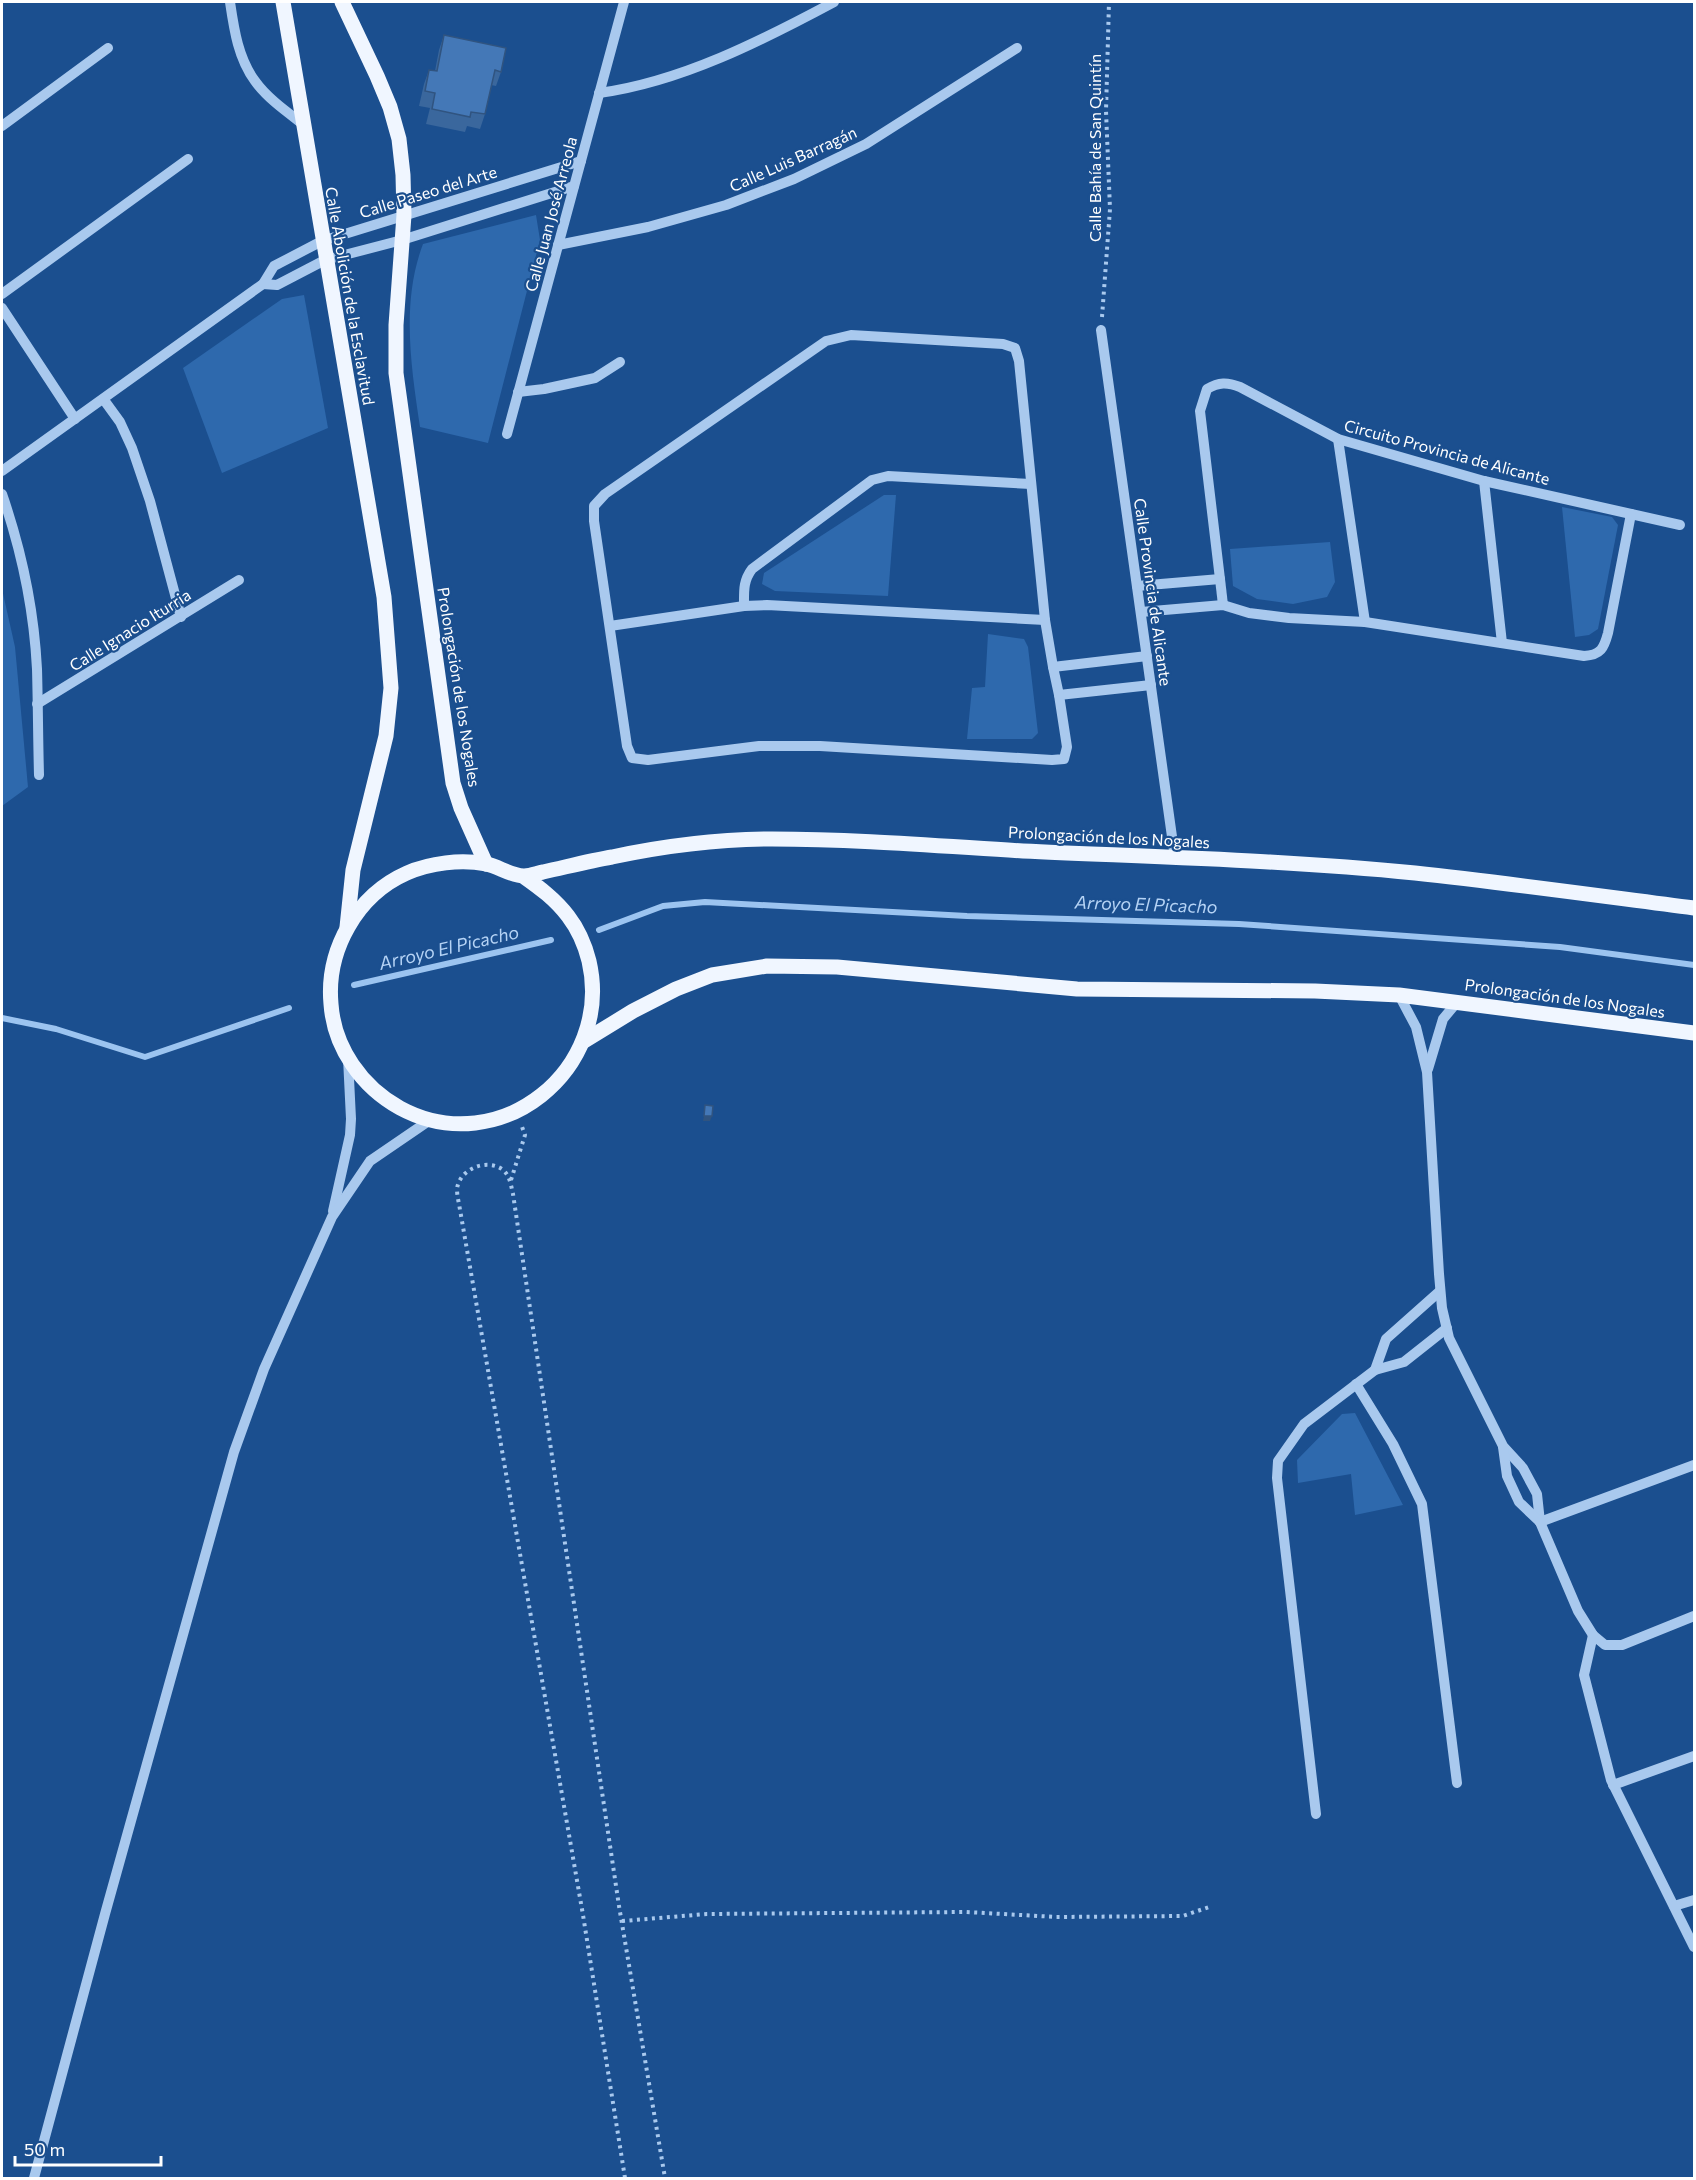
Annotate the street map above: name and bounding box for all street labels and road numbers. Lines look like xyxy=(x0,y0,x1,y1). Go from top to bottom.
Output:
street label: Calle Bahía de San Quintín xyxy=(1085,54,1104,242)
street label: Calle Luis Barragán xyxy=(726,122,859,195)
street label: Calle Juan José Arreola xyxy=(521,134,580,294)
street label: Calle Paseo del Arte xyxy=(357,162,499,221)
street label: Calle Abolición de la Esclavitud xyxy=(322,185,379,406)
street label: Circuito Provincia de Alicante xyxy=(1342,415,1552,488)
street label: Calle Provincia de Alicante xyxy=(1131,497,1176,687)
street label: Calle Ignacio Iturria xyxy=(66,585,194,675)
street label: Prolongación de los Nogales xyxy=(434,586,485,788)
street label: Prolongación de los Nogales xyxy=(1008,822,1210,851)
street label: Prolongación de los Nogales xyxy=(1464,974,1666,1021)

